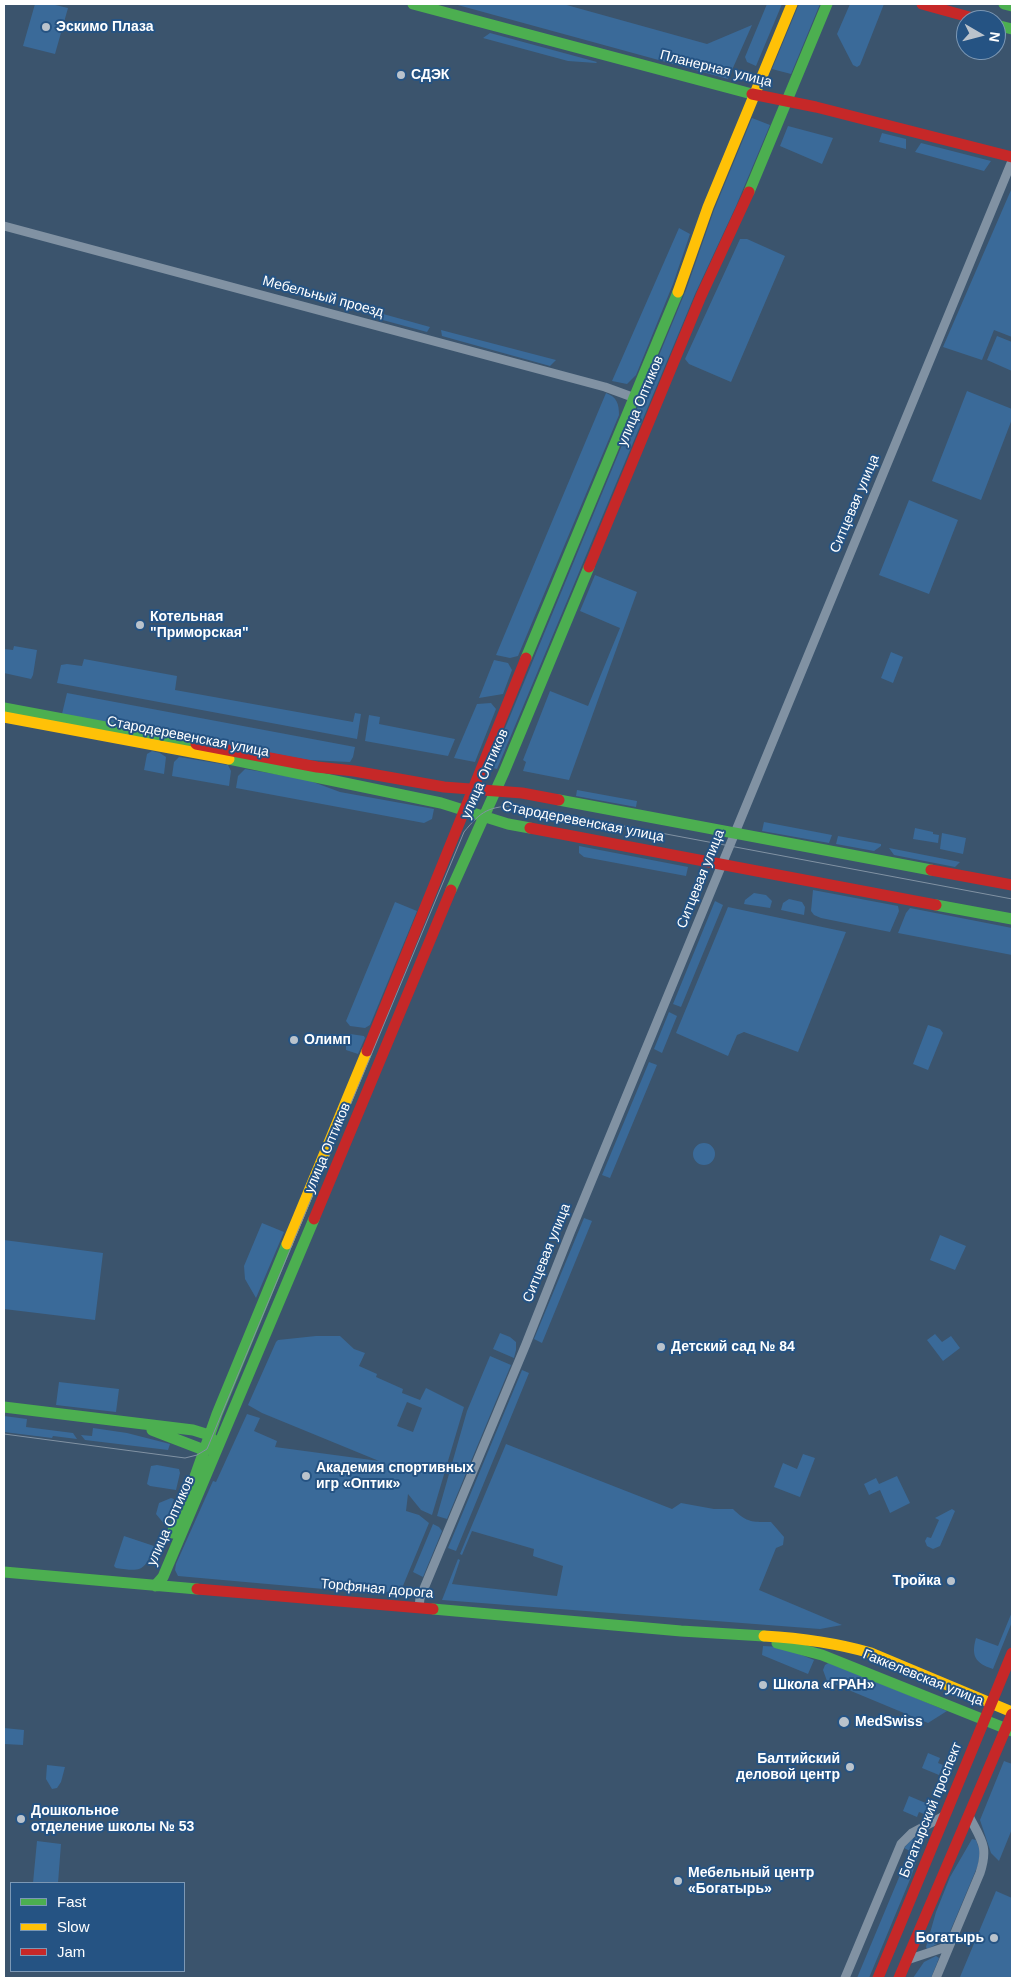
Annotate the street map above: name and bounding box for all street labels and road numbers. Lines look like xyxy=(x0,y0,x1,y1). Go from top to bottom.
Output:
street label: Планерная улица xyxy=(658,47,774,91)
street label: Мебельный проезд xyxy=(261,273,385,321)
street label: улица Оптиков xyxy=(614,353,668,449)
street label: Ситцевая улица xyxy=(827,452,883,556)
street label: Стародеревенская улица xyxy=(105,713,271,761)
street label: улица Оптиков xyxy=(458,726,512,822)
street label: Стародеревенская улица xyxy=(500,798,666,846)
street label: Ситцевая улица xyxy=(674,827,728,931)
street label: улица Оптиков xyxy=(301,1100,355,1196)
street label: Ситцевая улица xyxy=(520,1201,574,1305)
street label: улица Оптиков xyxy=(144,1473,198,1569)
street label: Торфяная дорога xyxy=(320,1576,434,1602)
street label: Гаккелевская улица xyxy=(860,1646,986,1710)
street label: Богатырский проспект xyxy=(896,1740,966,1880)

